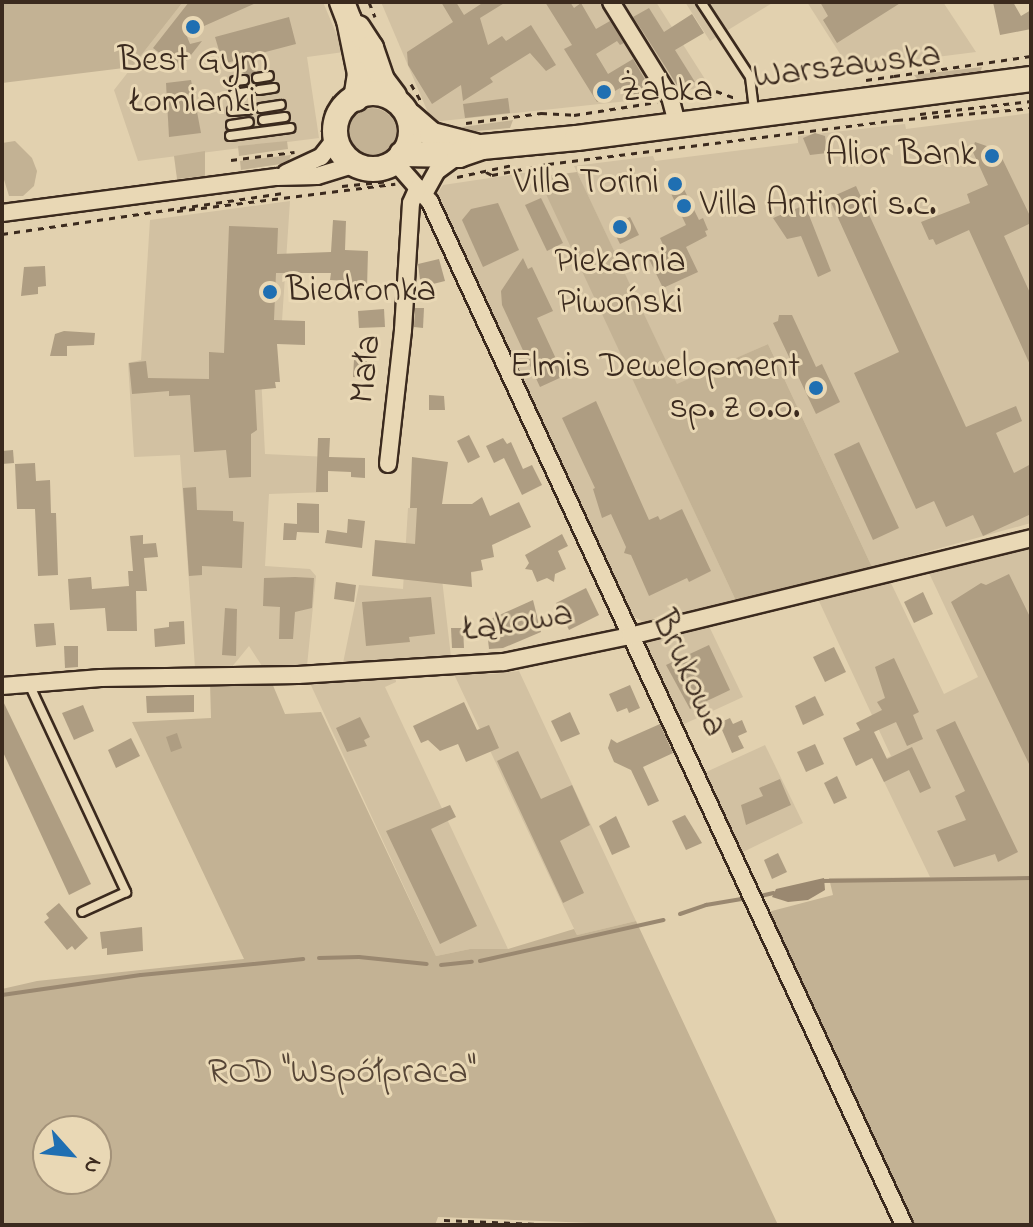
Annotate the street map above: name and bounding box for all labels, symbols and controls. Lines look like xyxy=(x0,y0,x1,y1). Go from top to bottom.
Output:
marker: Best Gym Łomianki xyxy=(184,18,202,36)
street label: Warszawska xyxy=(751,34,943,100)
place label: Best Gym Łomianki xyxy=(118,39,268,124)
place label: Żabka xyxy=(620,70,713,114)
marker: Żabka xyxy=(595,83,613,101)
place label: Alior Bank xyxy=(825,134,976,178)
marker: Alior Bank xyxy=(983,147,1001,165)
place label: Villa Torini xyxy=(513,162,659,206)
marker: Villa Torini xyxy=(666,175,684,193)
place label: Villa Antinori s.c. xyxy=(700,184,936,228)
marker: Villa Antinori s.c. xyxy=(675,197,693,215)
marker: Piekarnia Piwoński xyxy=(611,218,629,236)
place label: Piekarnia Piwoński xyxy=(554,240,686,325)
place label: Biedronka xyxy=(286,270,436,314)
marker: Biedronka xyxy=(261,283,279,301)
street label: Mała xyxy=(342,332,392,406)
place label: Elmis Dewelopment sp. z o.o. xyxy=(510,345,800,430)
marker: Elmis Dewelopment sp. z o.o. xyxy=(807,379,825,397)
street label: Łąkowa xyxy=(460,593,576,653)
street label: Brukowa xyxy=(640,604,736,744)
park label: ROD "Współpraca" xyxy=(208,1052,476,1096)
north arrow xyxy=(32,1115,112,1195)
text: N xyxy=(74,1151,109,1179)

